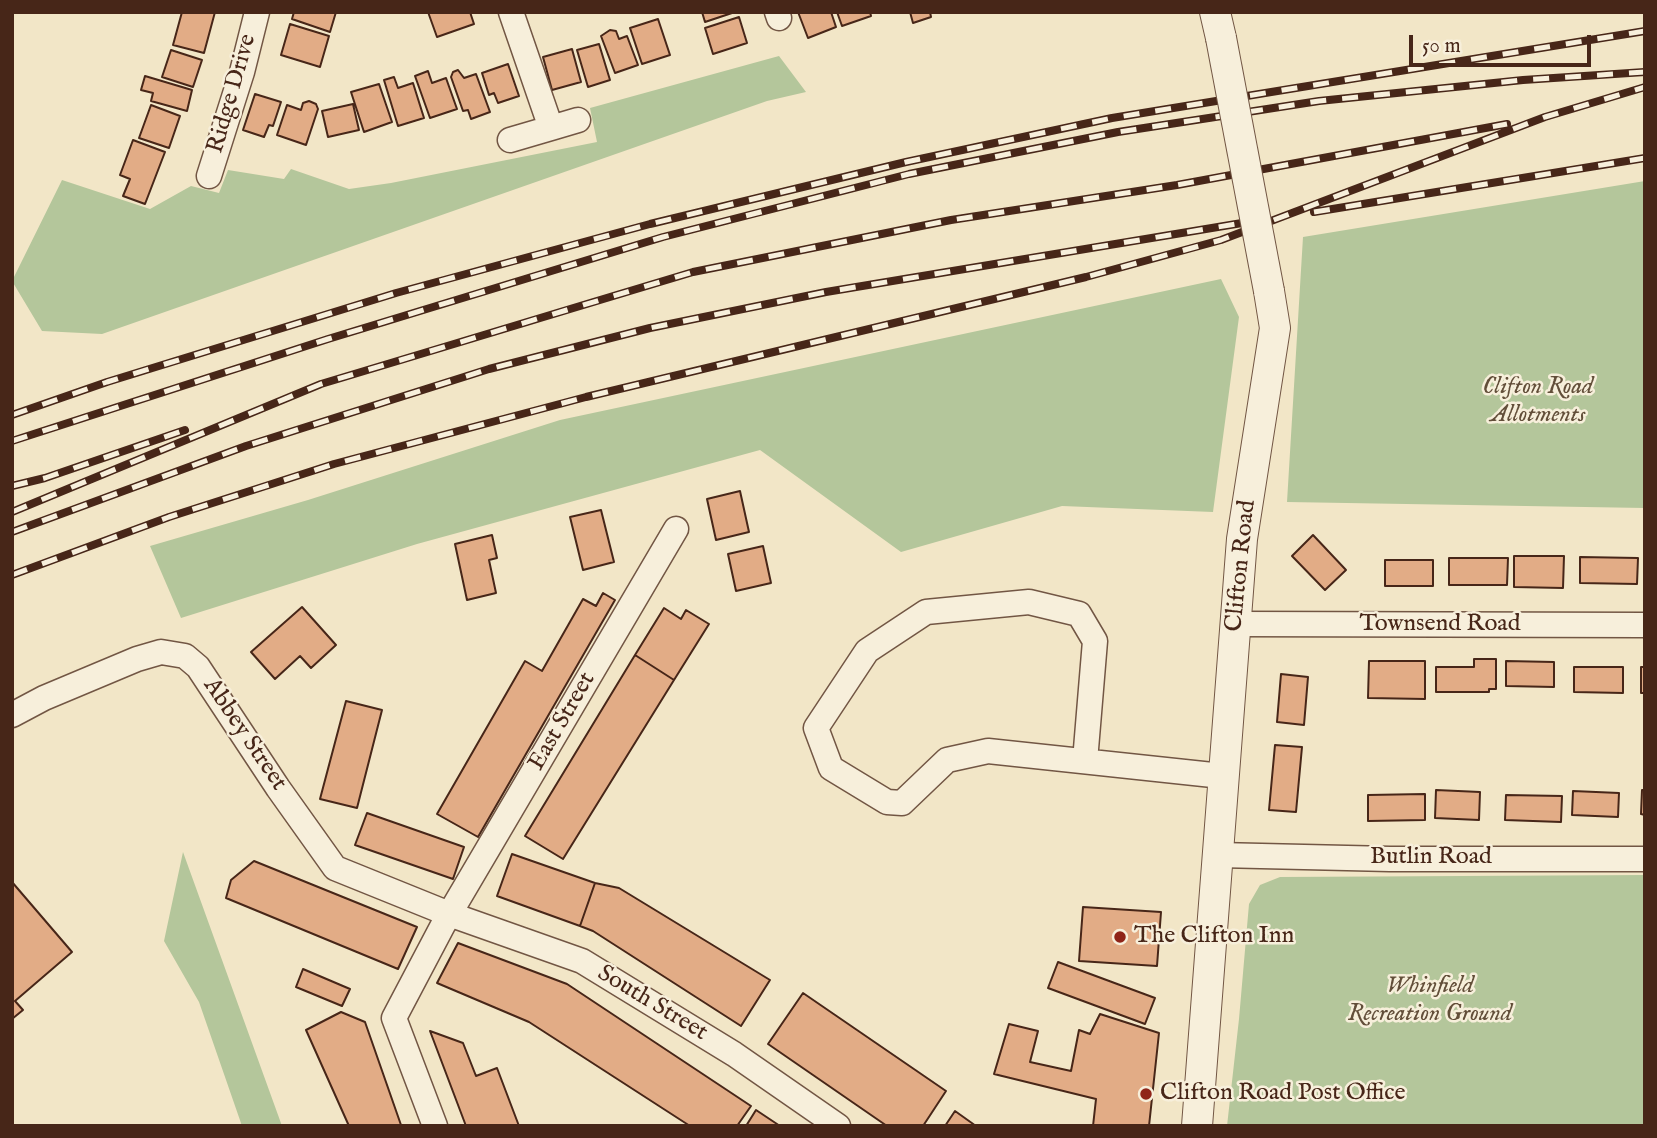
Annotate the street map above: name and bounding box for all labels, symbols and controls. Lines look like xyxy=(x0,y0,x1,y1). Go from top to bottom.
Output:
scale bar xyxy=(1412,21,1594,65)
street label: Ridge Drive xyxy=(202,31,264,157)
text: 50 m xyxy=(1422,33,1461,60)
park label: Clifton Road Allotments xyxy=(1483,374,1593,430)
street label: Clifton Road xyxy=(1221,499,1263,633)
street label: Townsend Road xyxy=(1359,611,1521,639)
street label: East Street xyxy=(523,668,603,776)
street label: Abbey Street xyxy=(196,673,292,797)
street label: Butlin Road xyxy=(1370,844,1492,872)
place label: The Clifton Inn xyxy=(1134,923,1294,951)
marker: The Clifton Inn xyxy=(1112,929,1128,945)
street label: South Street xyxy=(592,960,712,1048)
park label: Whinfield Recreation Ground xyxy=(1348,973,1512,1029)
place label: Clifton Road Post Office xyxy=(1160,1080,1406,1108)
marker: Clifton Road Post Office xyxy=(1138,1086,1154,1102)

